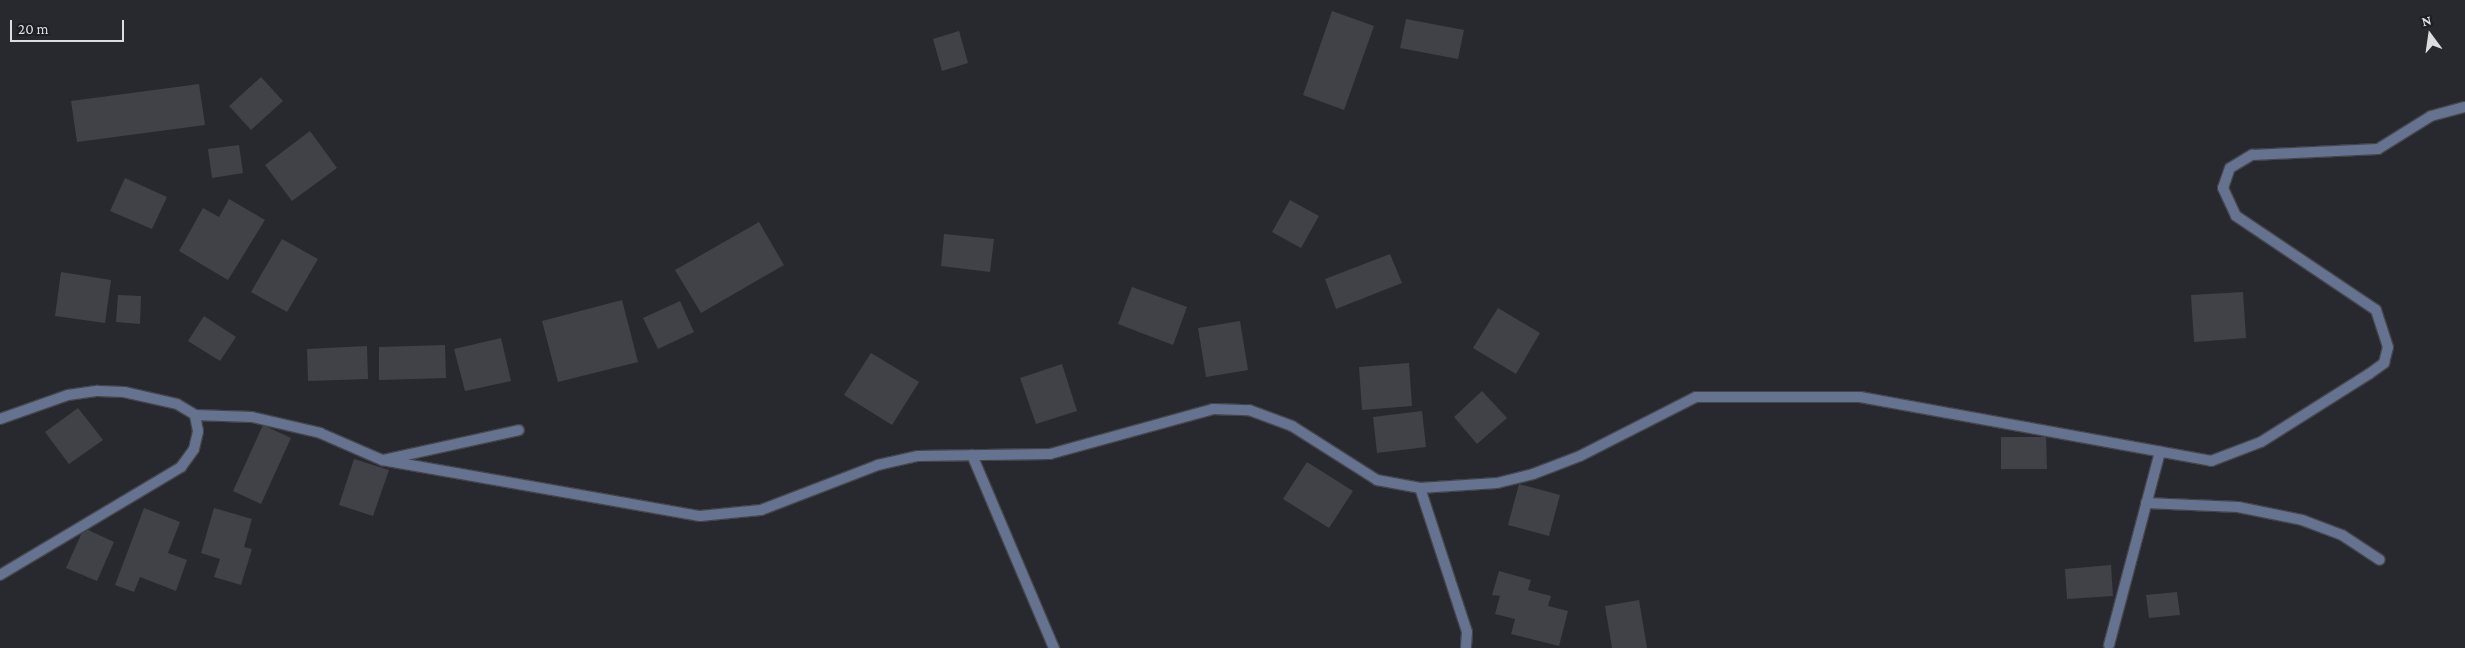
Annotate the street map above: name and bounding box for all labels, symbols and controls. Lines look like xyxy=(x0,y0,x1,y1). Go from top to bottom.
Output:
scale bar xyxy=(12,10,126,42)
north arrow xyxy=(2405,10,2455,60)
text: N xyxy=(2420,12,2433,29)
text: 20 m xyxy=(18,21,49,37)

